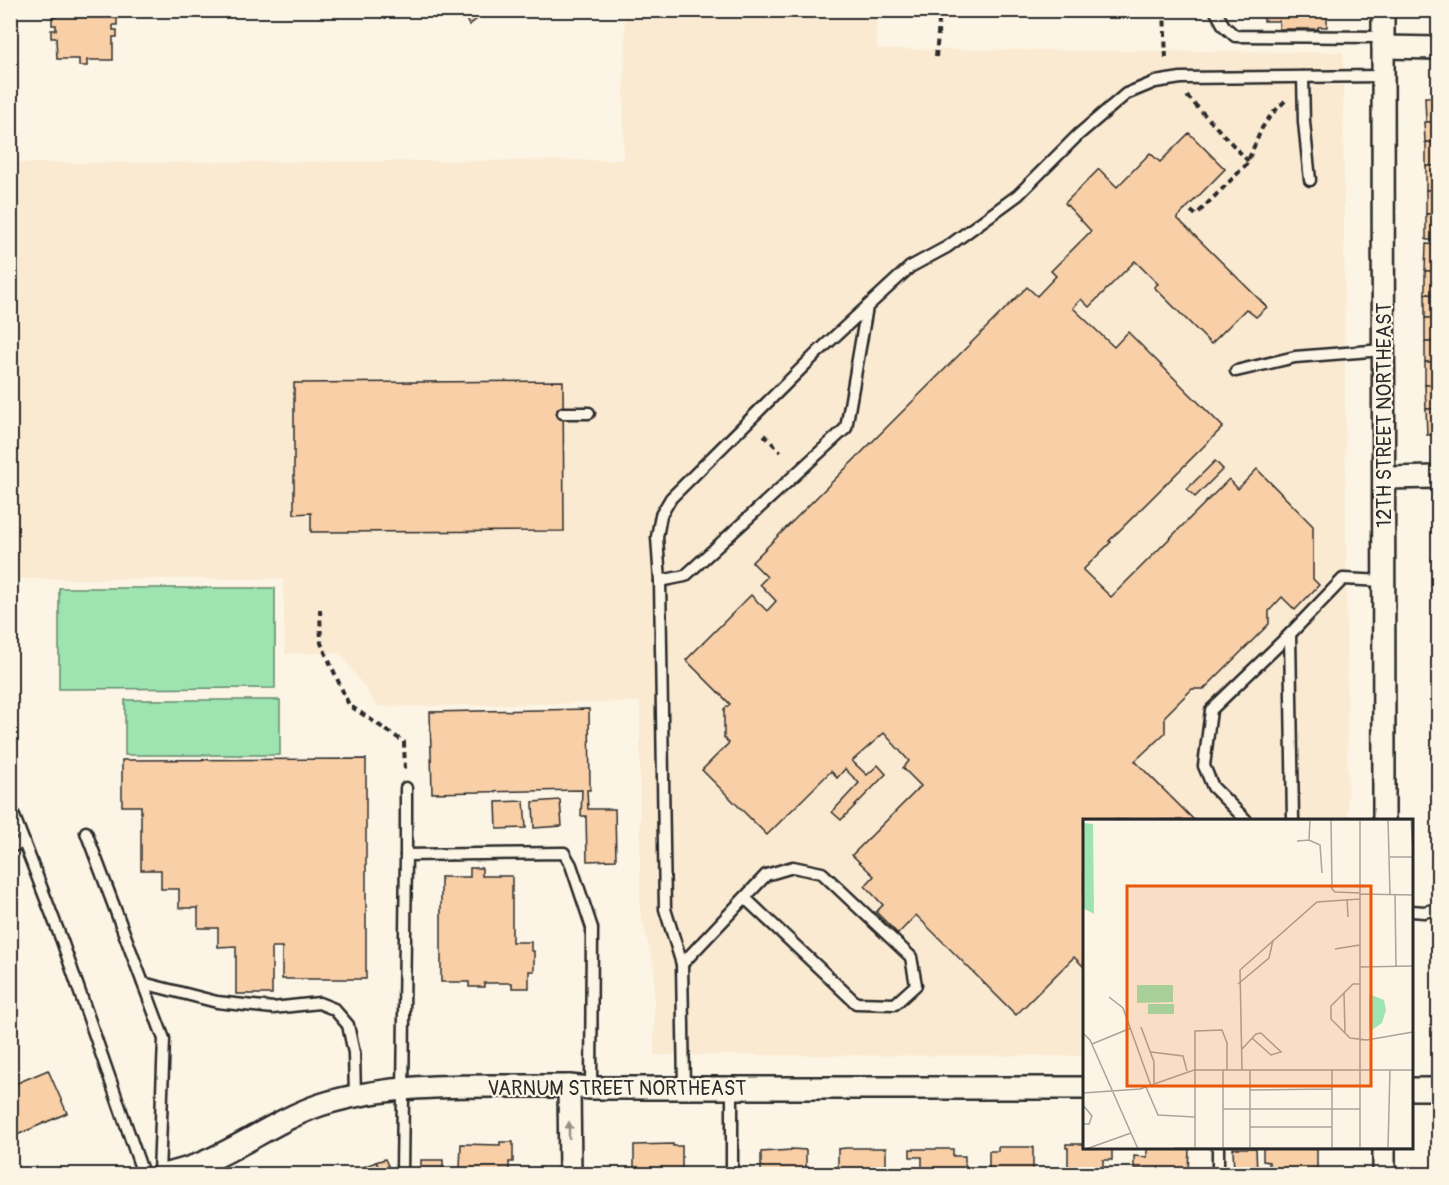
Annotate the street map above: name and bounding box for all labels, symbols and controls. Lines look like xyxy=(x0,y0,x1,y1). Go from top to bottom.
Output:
street label: 12TH STREET NORTHEAST xyxy=(1372,302,1397,528)
inset map xyxy=(1083,819,1413,1149)
street label: VARNUM STREET NORTHEAST xyxy=(488,1076,746,1101)
one-way arrow xyxy=(564,1121,574,1140)

